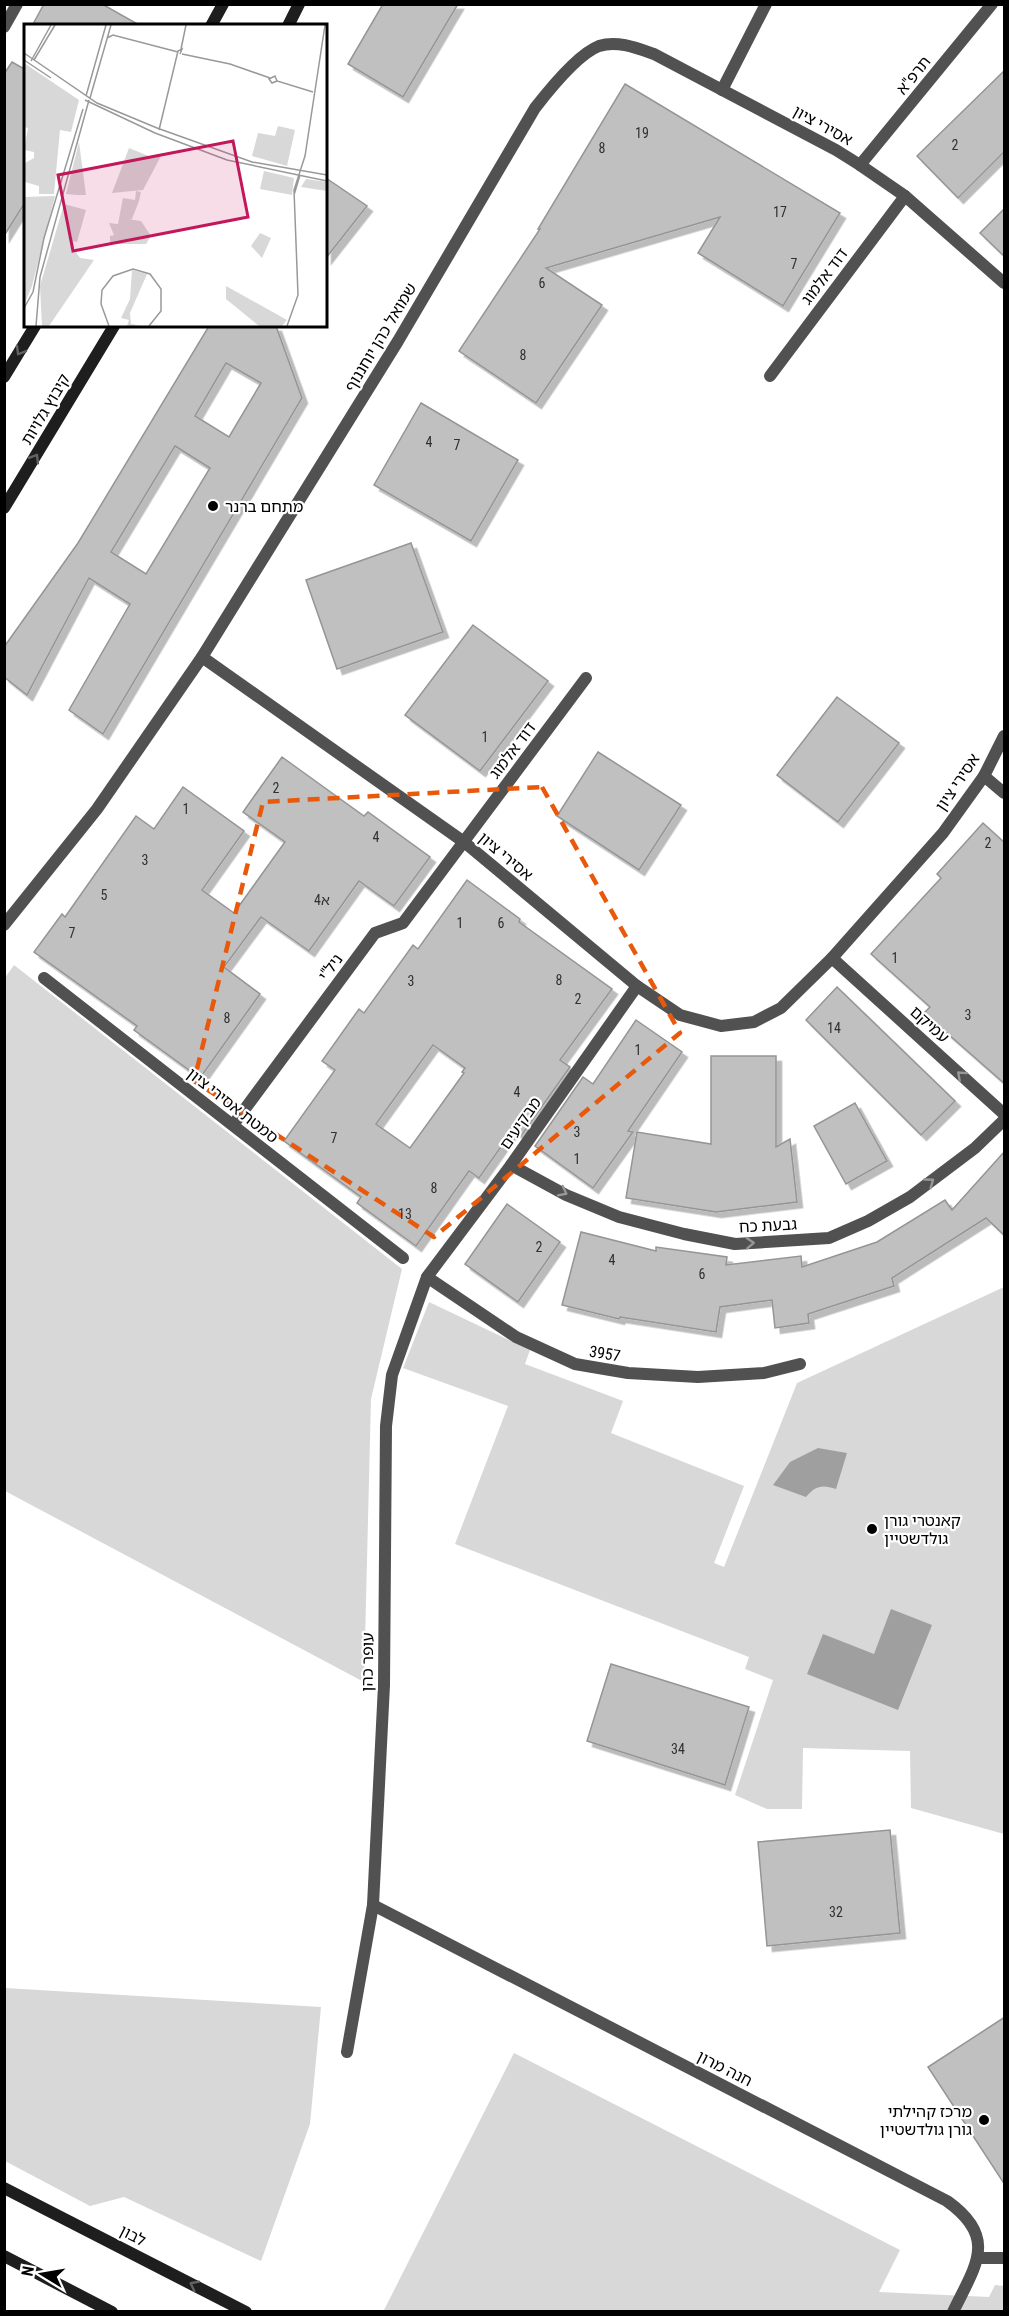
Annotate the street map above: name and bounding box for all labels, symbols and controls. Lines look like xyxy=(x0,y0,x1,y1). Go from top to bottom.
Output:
inset map xyxy=(24,24,327,327)
street label: תרפ"א xyxy=(892,52,935,98)
street label: אסירי ציון xyxy=(790,101,856,149)
house number: 19 xyxy=(635,125,649,141)
house number: 2 xyxy=(952,137,959,153)
house number: 8 xyxy=(599,140,606,156)
house number: 17 xyxy=(773,204,787,220)
street label: דוד אלמוג xyxy=(797,244,852,308)
house number: 7 xyxy=(791,256,798,272)
house number: 6 xyxy=(539,275,546,291)
street label: שמואל כהן יוחננוף xyxy=(341,280,420,395)
one-way arrow xyxy=(15,345,27,355)
house number: 8 xyxy=(520,347,527,363)
street label: קיבוץ גלויות xyxy=(17,370,74,448)
house number: 4 xyxy=(426,434,433,450)
house number: 7 xyxy=(454,437,461,453)
one-way arrow xyxy=(27,454,39,464)
place label: מתחם ברנר xyxy=(225,497,303,516)
marker: מתחם ברנר xyxy=(206,499,220,513)
street label: דוד אלמוג xyxy=(485,718,540,782)
house number: 1 xyxy=(482,729,488,745)
street label: אסירי ציון xyxy=(931,750,983,815)
house number: 2 xyxy=(273,780,280,796)
house number: 1 xyxy=(183,801,189,817)
street label: אסירי ציון xyxy=(475,828,537,885)
house number: 4 xyxy=(373,829,380,845)
house number: 2 xyxy=(985,835,992,851)
house number: 3 xyxy=(142,852,148,868)
house number: 5 xyxy=(101,887,108,903)
house number: 4א xyxy=(314,892,330,908)
house number: 1 xyxy=(457,915,463,931)
house number: 6 xyxy=(498,915,505,931)
house number: 7 xyxy=(69,925,76,941)
street label: ניל"י xyxy=(314,950,347,985)
house number: 1 xyxy=(892,950,898,966)
house number: 8 xyxy=(556,972,563,988)
house number: 3 xyxy=(408,973,414,989)
house number: 2 xyxy=(575,991,582,1007)
street label: עמיקם xyxy=(906,1002,953,1047)
house number: 3 xyxy=(965,1007,971,1023)
house number: 8 xyxy=(224,1010,231,1026)
house number: 14 xyxy=(827,1020,841,1036)
house number: 1 xyxy=(635,1042,641,1058)
street label: סמטת אסירי ציון xyxy=(183,1064,282,1147)
one-way arrow xyxy=(957,1071,968,1082)
house number: 4 xyxy=(514,1084,521,1100)
street label: מבקיעים xyxy=(496,1094,545,1153)
house number: 3 xyxy=(574,1124,580,1140)
house number: 7 xyxy=(331,1130,338,1146)
house number: 1 xyxy=(574,1151,580,1167)
one-way arrow xyxy=(923,1178,934,1189)
house number: 8 xyxy=(431,1180,438,1196)
one-way arrow xyxy=(557,1185,568,1197)
house number: 13 xyxy=(398,1206,412,1222)
street label: גבעת כח xyxy=(738,1214,798,1237)
one-way arrow xyxy=(745,1236,754,1249)
house number: 2 xyxy=(536,1239,543,1255)
house number: 4 xyxy=(609,1252,616,1268)
house number: 6 xyxy=(699,1266,706,1282)
street label: 3957 xyxy=(588,1342,622,1365)
place label: קאנטרי גורן גולדשטיין xyxy=(884,1511,961,1548)
marker: קאנטרי גורן גולדשטיין xyxy=(865,1522,879,1536)
street label: עופר כהן xyxy=(357,1632,378,1692)
house number: 34 xyxy=(671,1741,685,1757)
house number: 32 xyxy=(829,1904,843,1920)
street label: חנה מרון xyxy=(694,2047,756,2090)
place label: מרכז קהילתי גורן גולדשטיין xyxy=(880,2102,972,2139)
marker: מרכז קהילתי גורן גולדשטיין xyxy=(977,2113,991,2127)
street label: לבון xyxy=(116,2221,149,2250)
north arrow xyxy=(12,2244,72,2304)
text: N xyxy=(18,2265,38,2278)
one-way arrow xyxy=(190,2281,201,2292)

